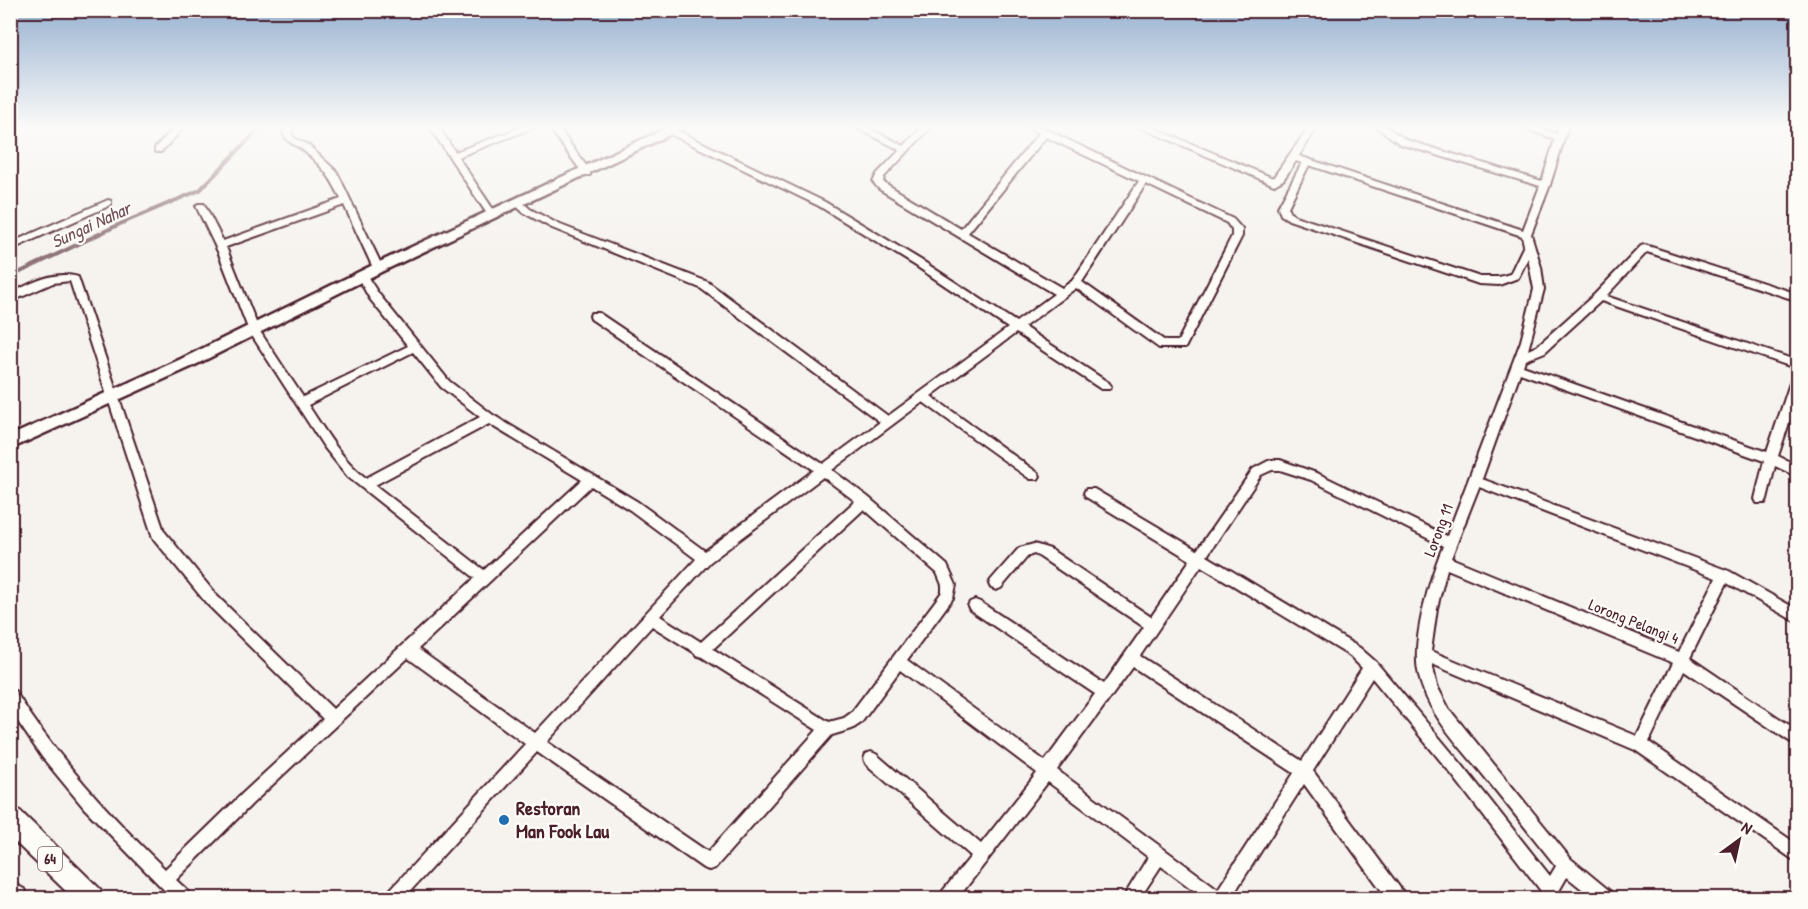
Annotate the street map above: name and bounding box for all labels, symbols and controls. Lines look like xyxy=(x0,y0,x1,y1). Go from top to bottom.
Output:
water label: Sungai Nahar xyxy=(47,194,136,254)
street label: Lorong 11 xyxy=(1418,500,1458,559)
street label: Lorong Pelangi 4 xyxy=(1586,593,1682,649)
place label: Restoran Man Fook Lau xyxy=(516,794,610,844)
north arrow xyxy=(1709,810,1769,870)
marker: Restoran Man Fook Lau xyxy=(497,813,511,827)
text: N xyxy=(1738,816,1757,839)
road number: 64 xyxy=(38,847,62,871)

